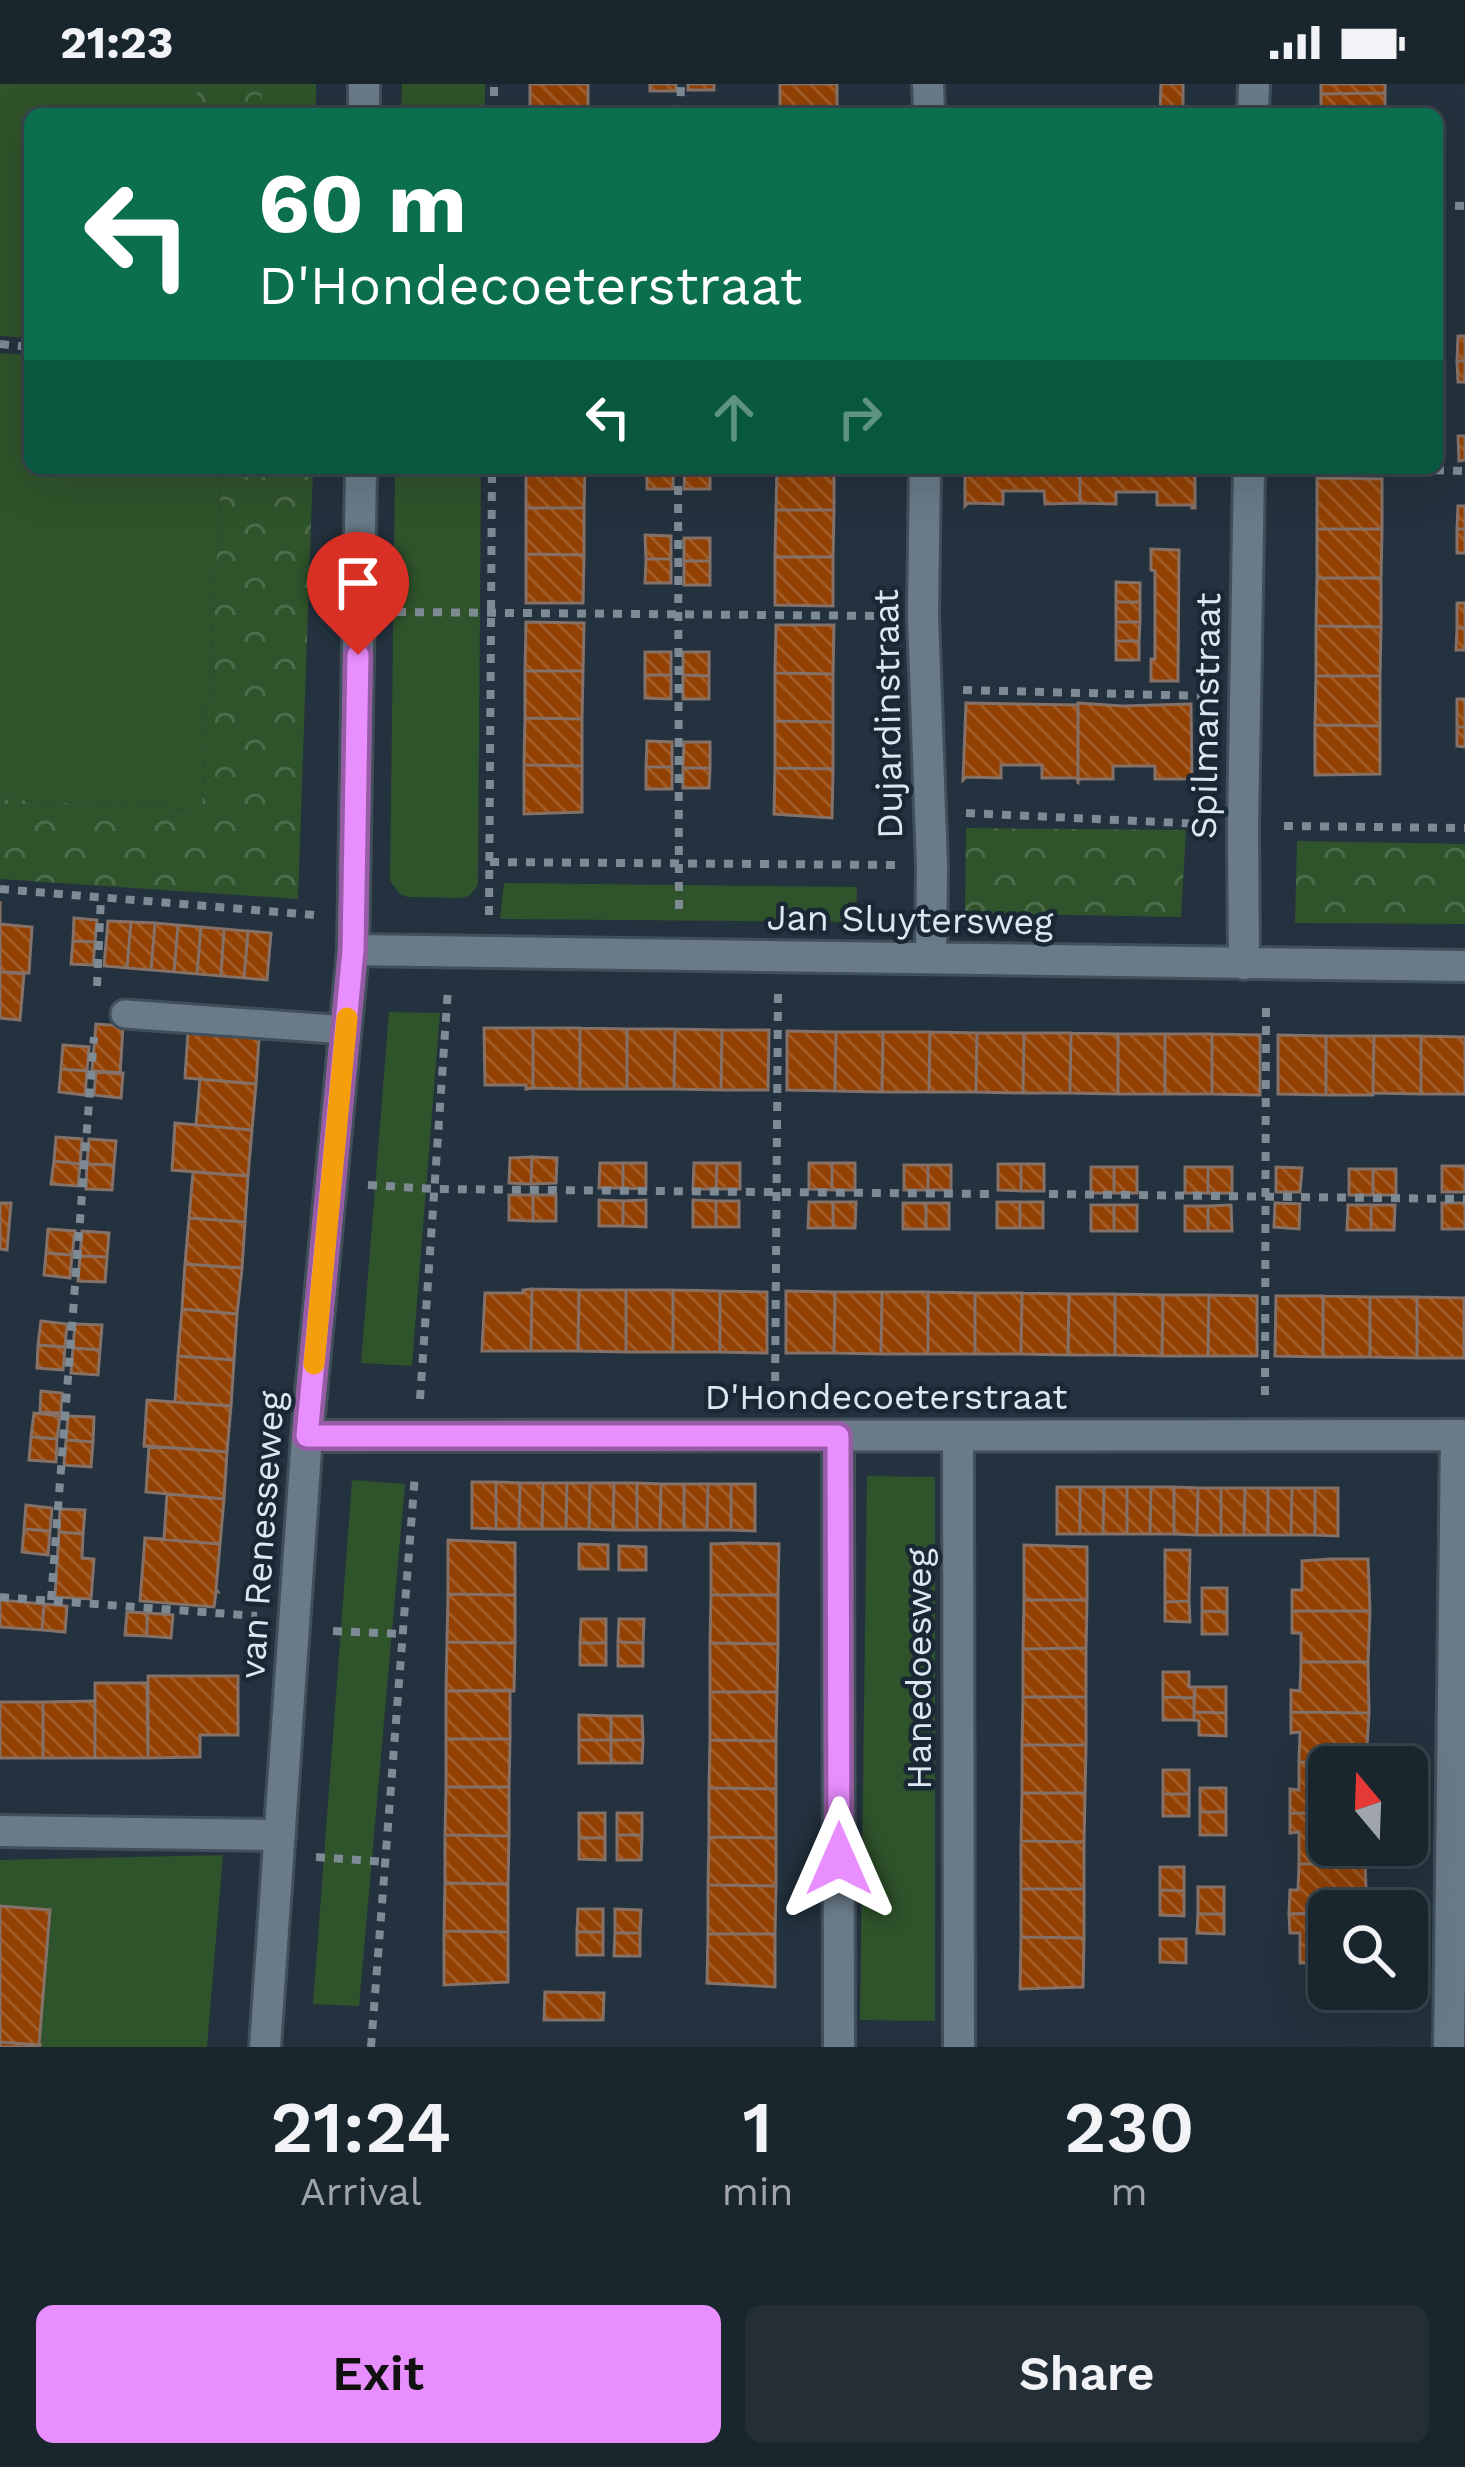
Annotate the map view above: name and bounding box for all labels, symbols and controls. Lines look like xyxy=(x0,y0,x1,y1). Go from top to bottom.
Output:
text: 21:23 xyxy=(60,16,173,69)
text: 60 m xyxy=(258,154,467,252)
icon: left xyxy=(60,156,216,312)
text: D'Hondecoeterstraat xyxy=(258,254,802,317)
icon: left xyxy=(575,384,641,450)
icon: ahead xyxy=(701,384,767,450)
icon: right xyxy=(827,384,893,450)
pin xyxy=(307,532,409,655)
icon: arrive xyxy=(325,550,391,616)
street label: Dujardinstraat xyxy=(865,589,911,839)
street label: Spilmanstraat xyxy=(1183,592,1229,840)
street label: Jan Sluytersweg xyxy=(766,897,1055,944)
street label: D'Hondecoeterstraat xyxy=(705,1376,1067,1418)
street label: van Renesseweg xyxy=(231,1389,293,1680)
street label: Hanedoesweg xyxy=(898,1547,940,1790)
north arrow xyxy=(1308,1746,1428,1866)
map controls xyxy=(1308,1746,1428,2010)
position arrow xyxy=(776,1796,902,1922)
button: search xyxy=(1308,1890,1428,2010)
text: 21:24 xyxy=(270,2085,451,2169)
text: 1 xyxy=(743,2085,773,2169)
text: 230 xyxy=(1064,2085,1195,2169)
text: Arrival xyxy=(300,2169,422,2214)
text: min xyxy=(722,2169,793,2214)
text: m xyxy=(1111,2169,1148,2214)
button: Exit xyxy=(36,2305,721,2443)
button: Share xyxy=(745,2305,1429,2443)

